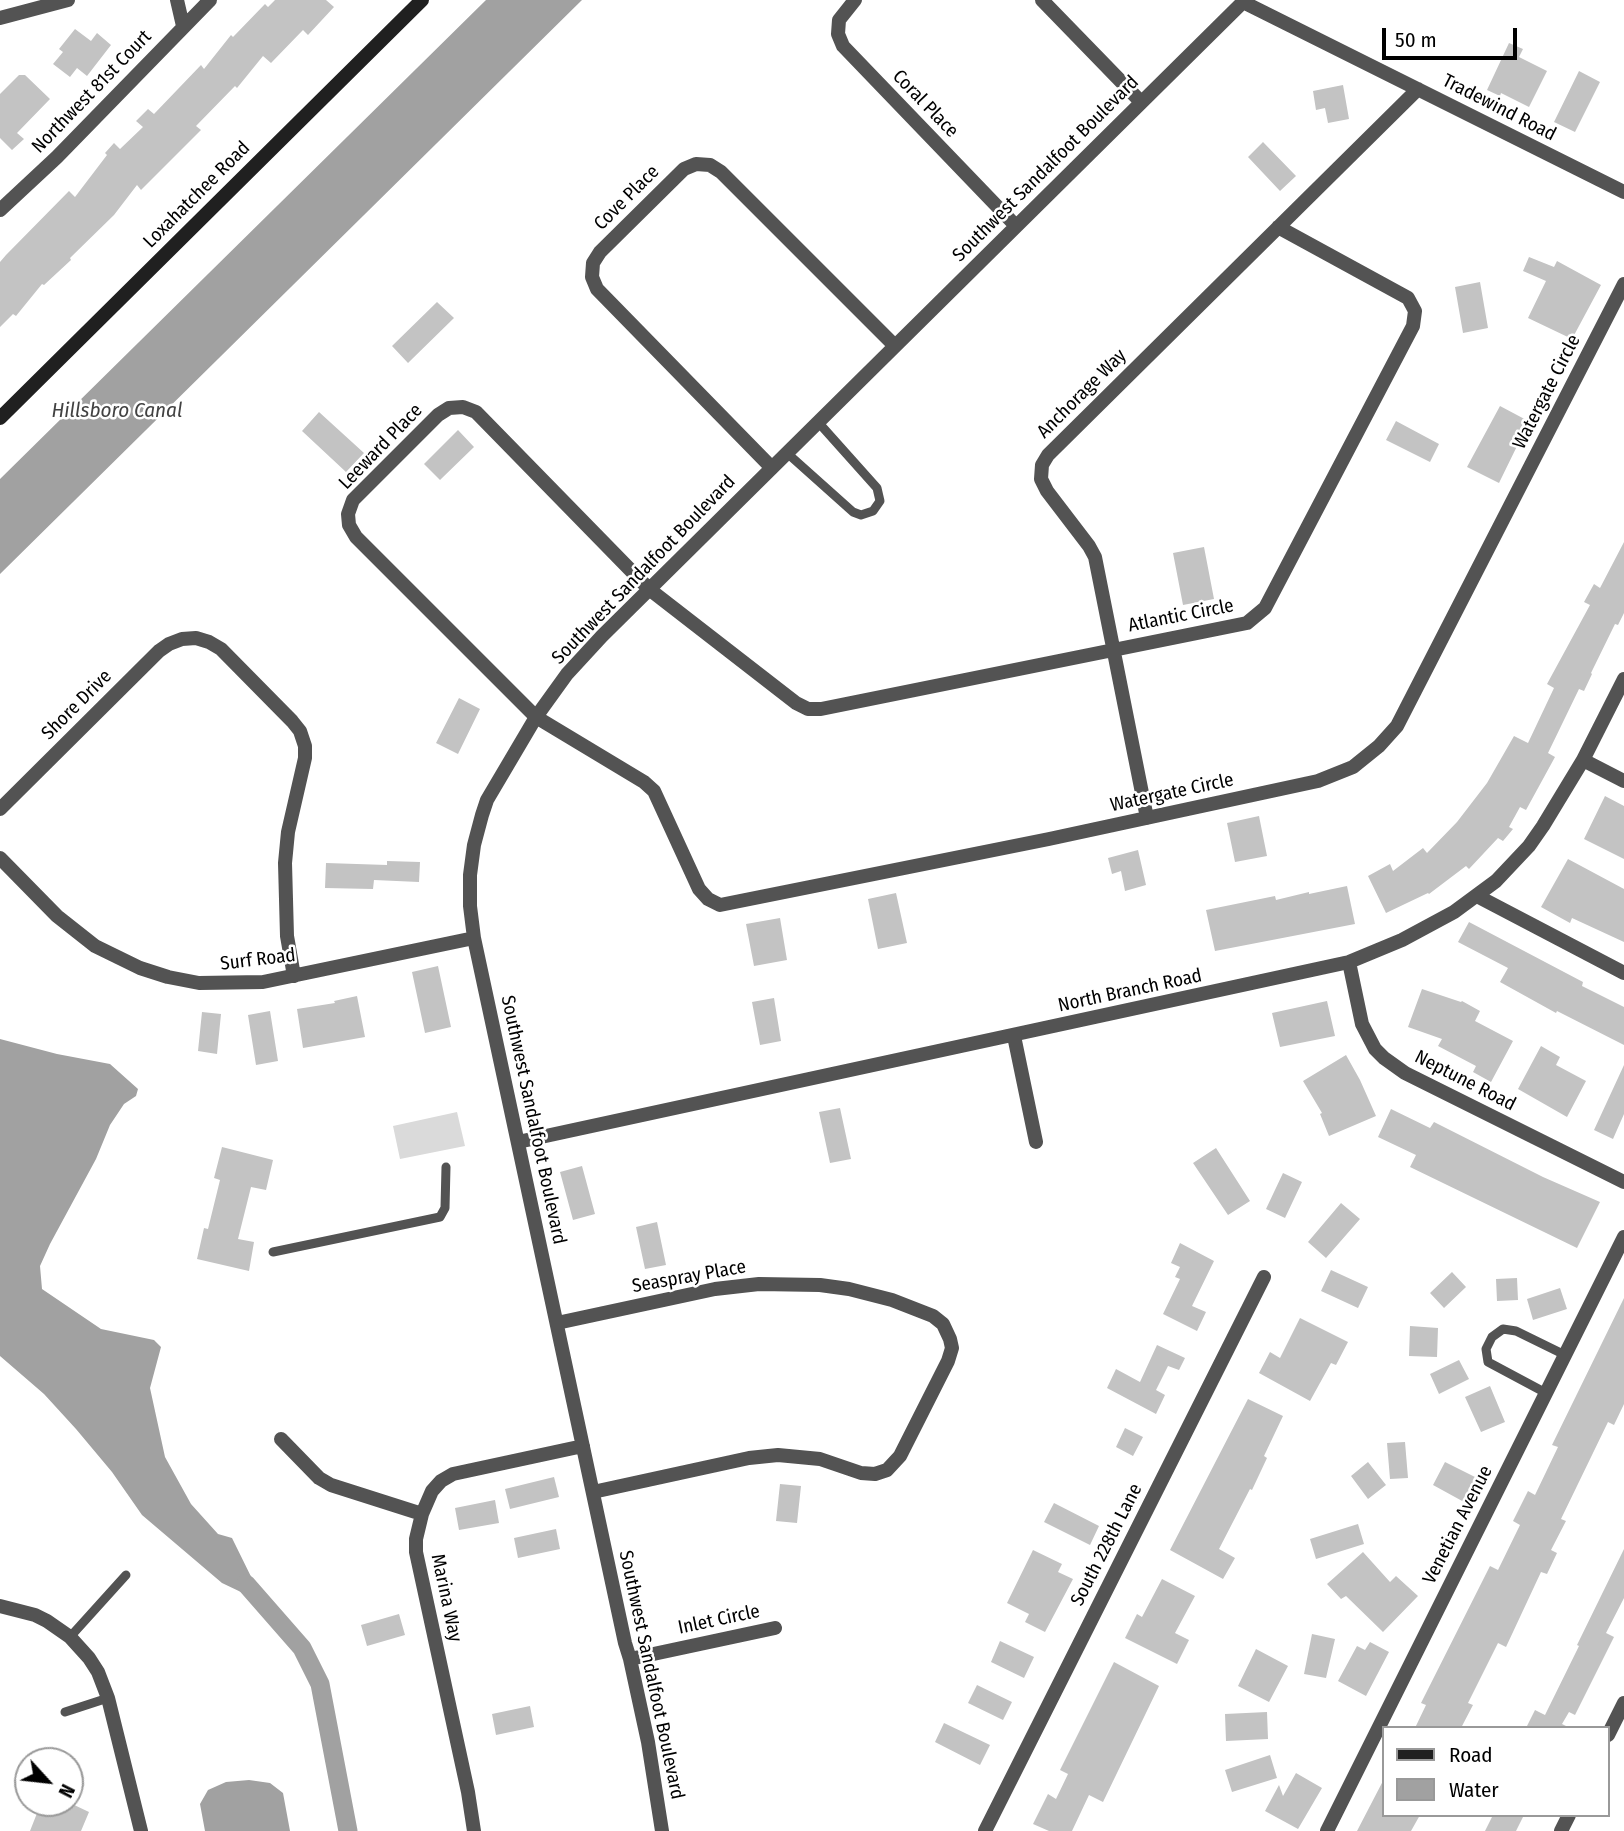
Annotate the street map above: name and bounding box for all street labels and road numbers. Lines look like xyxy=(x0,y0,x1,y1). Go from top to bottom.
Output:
street label: Northwest 81st Court xyxy=(27,26,157,158)
street label: Coral Place xyxy=(887,65,963,143)
street label: Tradewind Road xyxy=(1438,70,1560,146)
street label: Southwest Sandalfoot Boulevard xyxy=(948,71,1144,267)
street label: Loxahatchee Road xyxy=(139,137,255,253)
street label: Cove Place xyxy=(590,161,664,235)
street label: Watergate Circle xyxy=(1508,331,1586,453)
street label: Anchorage Way xyxy=(1033,345,1131,443)
street label: Leeward Place xyxy=(335,399,427,495)
street label: Southwest Sandalfoot Boulevard xyxy=(548,471,740,669)
street label: Atlantic Circle xyxy=(1126,595,1236,637)
street label: Shore Drive xyxy=(37,665,117,745)
street label: Watergate Circle xyxy=(1108,769,1236,817)
street label: Surf Road xyxy=(219,944,297,976)
street label: North Branch Road xyxy=(1056,965,1204,1017)
street label: Southwest Sandalfoot Boulevard xyxy=(495,993,571,1247)
street label: Neptune Road xyxy=(1411,1046,1519,1116)
street label: Seaspray Place xyxy=(630,1256,748,1298)
street label: Venetian Avenue xyxy=(1418,1462,1498,1588)
street label: South 228th Lane xyxy=(1066,1480,1148,1610)
street label: Southwest Sandalfoot Boulevard xyxy=(613,1548,689,1802)
street label: Marina Way xyxy=(426,1552,466,1644)
street label: Inlet Circle xyxy=(676,1600,762,1640)

